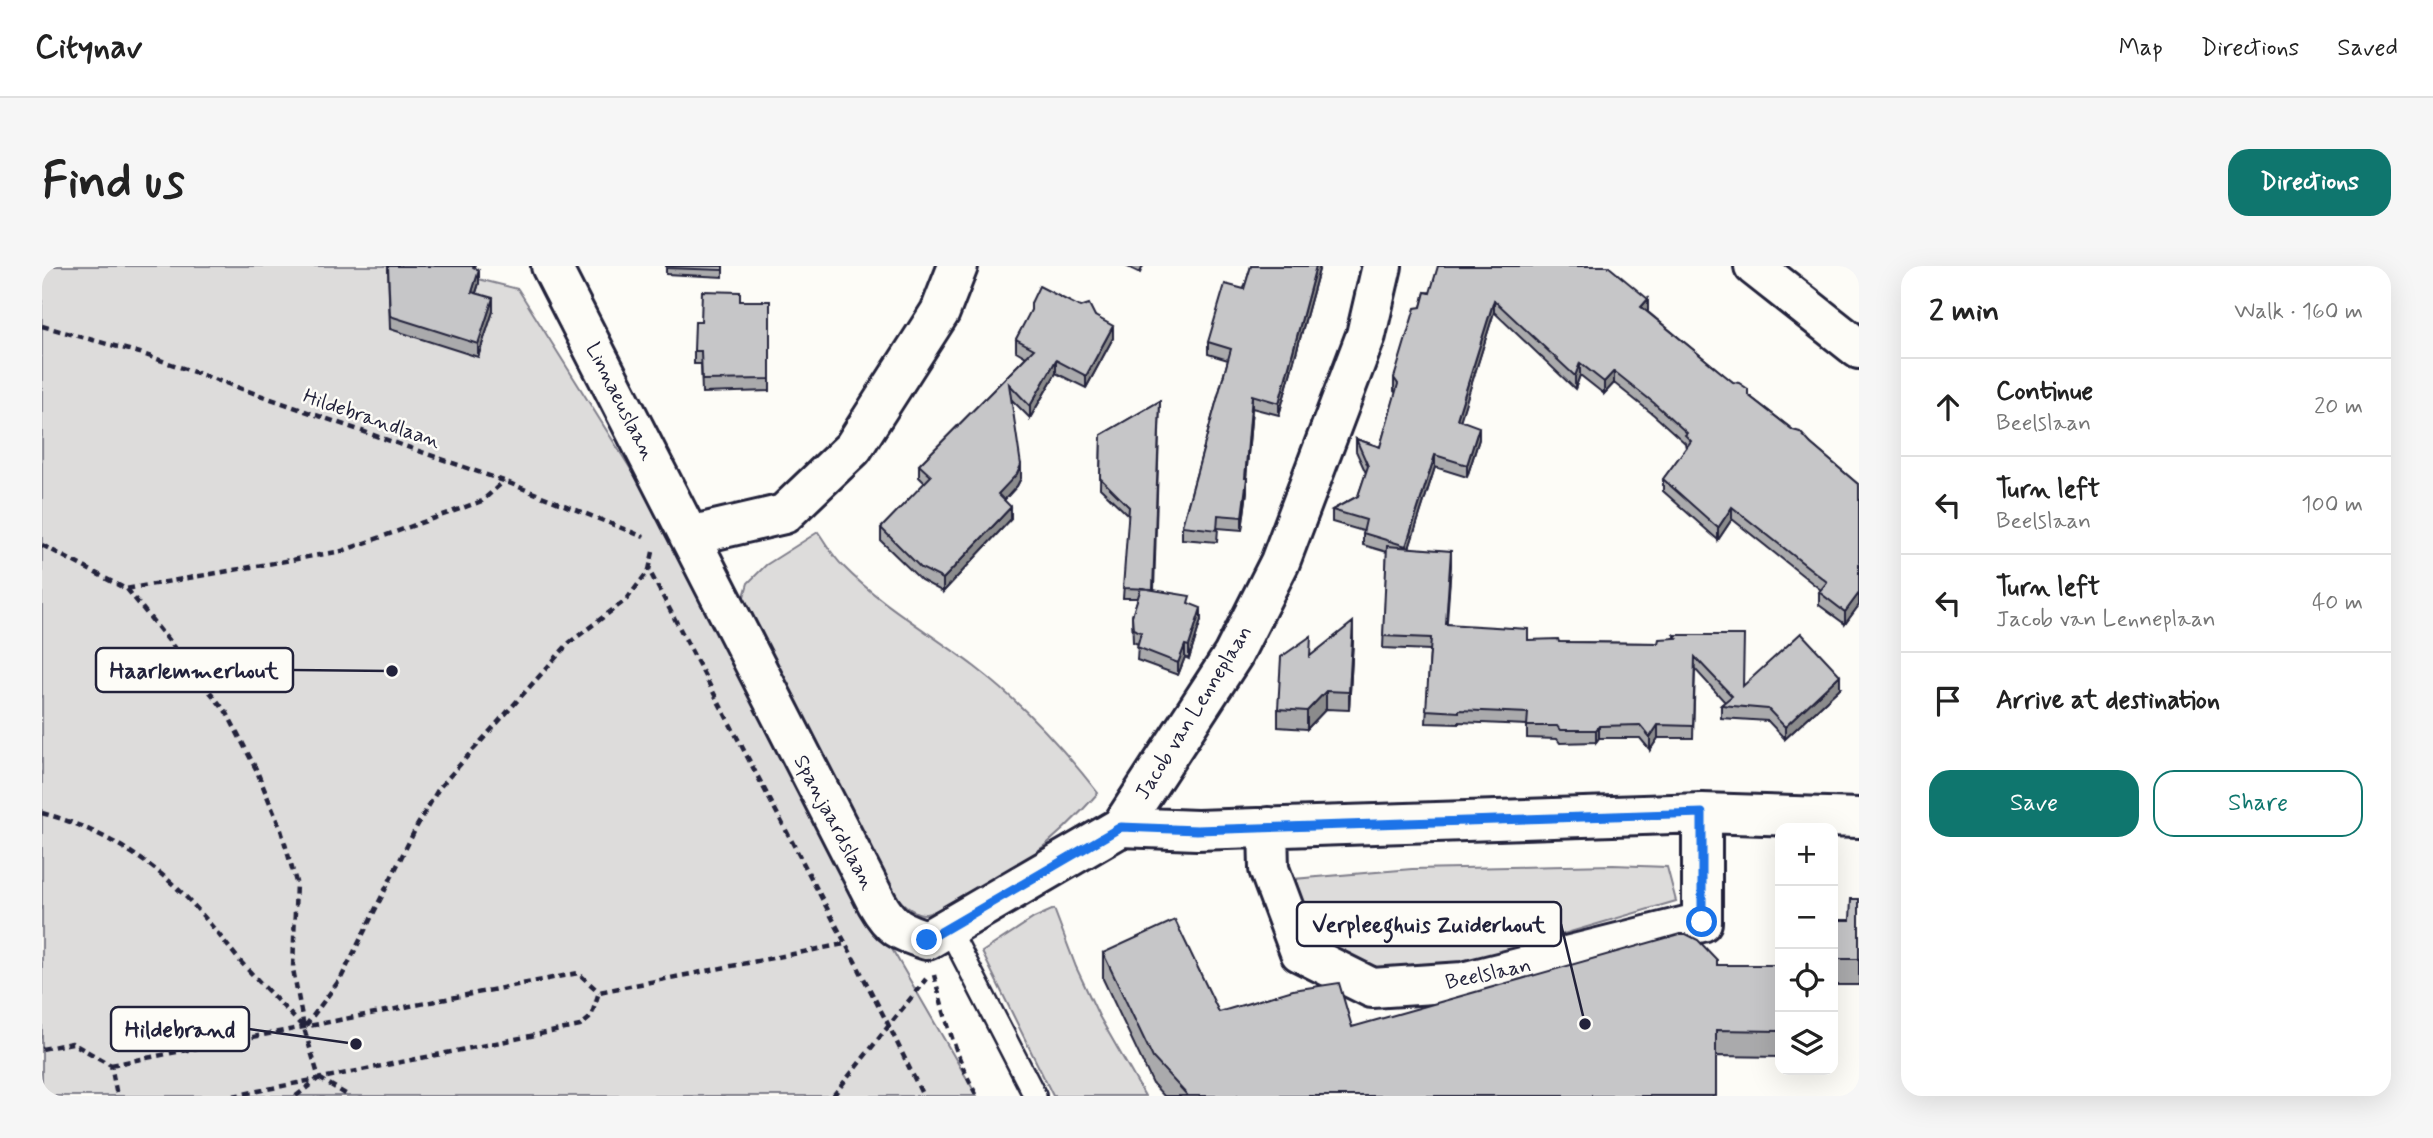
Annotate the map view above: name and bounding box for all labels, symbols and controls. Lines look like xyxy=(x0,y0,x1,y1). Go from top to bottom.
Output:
text: Citynav xyxy=(35,26,142,70)
text: Map xyxy=(2119,33,2163,64)
text: Directions xyxy=(2201,33,2299,64)
text: Saved xyxy=(2337,33,2398,64)
button: Directions xyxy=(2228,149,2391,216)
text: Find us xyxy=(42,150,185,215)
text: 2 min xyxy=(1929,292,1999,331)
text: Walk · 160 m xyxy=(2234,297,2363,327)
street label: Linnaeuslaan xyxy=(579,338,662,465)
text: Continue xyxy=(1996,375,2093,409)
street label: Hildebrandlaan xyxy=(299,382,445,456)
icon: ahead xyxy=(1929,388,1967,426)
text: 20 m xyxy=(2314,392,2363,422)
text: Beelslaan xyxy=(1996,409,2091,439)
text: Turn left xyxy=(1996,473,2100,507)
icon: left xyxy=(1929,486,1967,524)
text: 100 m xyxy=(2301,490,2363,520)
text: Beelslaan xyxy=(1996,507,2091,537)
text: Turn left xyxy=(1996,571,2100,605)
icon: left xyxy=(1929,584,1967,622)
text: 40 m xyxy=(2312,588,2363,618)
text: Jacob van Lenneplaan xyxy=(1996,605,2216,635)
street label: Jacob van Lenneplaan xyxy=(1129,620,1259,805)
callout: Haarlemmerhout xyxy=(96,648,293,692)
text: Haarlemmerhout xyxy=(110,657,279,687)
icon: arrive xyxy=(1929,682,1967,720)
text: Arrive at destination xyxy=(1996,684,2220,718)
street label: Spanjaardslaan xyxy=(787,750,882,895)
button: Save xyxy=(1929,770,2139,837)
button: Share xyxy=(2153,770,2363,837)
map controls xyxy=(1775,823,1838,1075)
button: + xyxy=(1775,823,1838,886)
button: − xyxy=(1775,886,1838,949)
callout: Verpleeghuis Zuiderhout xyxy=(1297,902,1561,946)
route start xyxy=(1686,906,1717,937)
text: Verpleeghuis Zuiderhout xyxy=(1312,911,1546,944)
route end xyxy=(911,924,942,955)
button: locate xyxy=(1775,949,1838,1012)
street label: Beelslaan xyxy=(1443,951,1534,997)
callout: Hildebrand xyxy=(111,1007,249,1051)
button: layers xyxy=(1775,1012,1838,1075)
text: Hildebrand xyxy=(125,1016,235,1046)

